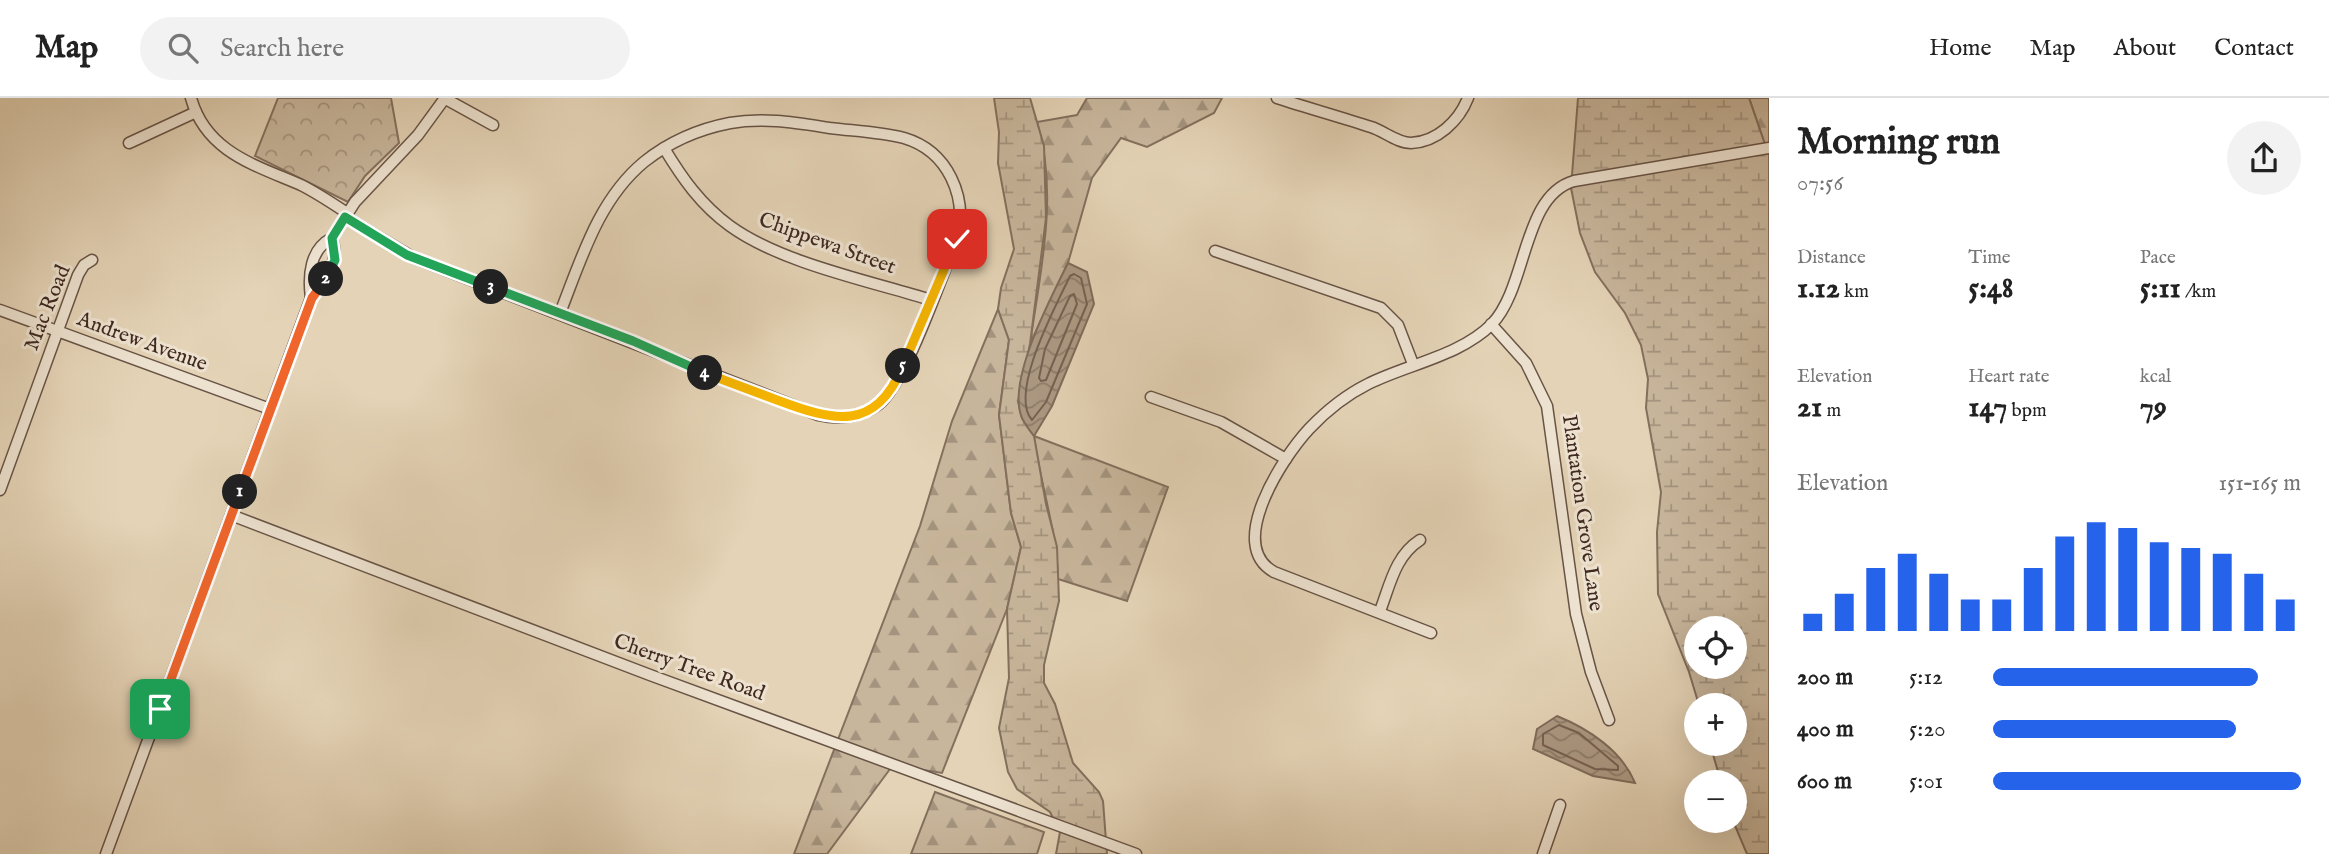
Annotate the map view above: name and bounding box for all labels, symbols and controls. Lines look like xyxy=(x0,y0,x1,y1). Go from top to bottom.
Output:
search box xyxy=(140,17,630,80)
text: Map xyxy=(35,27,98,69)
icon: search xyxy=(164,29,202,67)
text: Search here xyxy=(220,32,344,65)
text: Home xyxy=(1929,33,1992,64)
text: Map xyxy=(2030,33,2076,64)
text: About xyxy=(2114,33,2176,64)
text: Contact xyxy=(2214,33,2294,64)
text: Morning run xyxy=(1797,119,2000,167)
button: share xyxy=(2227,121,2301,195)
text: 07:56 xyxy=(1797,169,1843,198)
street label: Chippewa Street xyxy=(755,207,899,281)
pin xyxy=(927,209,987,269)
icon: check xyxy=(938,220,976,258)
text: Distance xyxy=(1797,246,1866,270)
text: Time xyxy=(1968,246,2011,270)
text: Pace xyxy=(2140,246,2176,270)
street label: Mac Road xyxy=(19,261,78,355)
pin: 2 xyxy=(308,262,344,296)
text: 2 xyxy=(321,266,330,290)
pin: 3 xyxy=(474,270,508,304)
text: 1.12 xyxy=(1797,270,1840,308)
text: 5:48 xyxy=(1968,270,2014,308)
text: 5:11 xyxy=(2140,270,2181,308)
text: 3 xyxy=(487,274,494,298)
text: km xyxy=(1840,280,1869,304)
text: /km xyxy=(2181,280,2216,304)
street label: Andrew Avenue xyxy=(72,306,211,378)
pin: 5 xyxy=(886,348,920,384)
text: 5 xyxy=(899,353,906,377)
pin: 4 xyxy=(688,356,722,390)
text: 4 xyxy=(700,360,709,384)
text: Elevation xyxy=(1797,365,1872,389)
text: Heart rate xyxy=(1968,365,2049,389)
text: kcal xyxy=(2140,365,2171,389)
text: 21 xyxy=(1797,389,1822,427)
text: 147 xyxy=(1968,389,2007,427)
text: 79 xyxy=(2140,389,2167,427)
text: m xyxy=(1822,399,1841,423)
text: bpm xyxy=(2007,399,2047,423)
street label: Plantation Grove Lane xyxy=(1555,413,1609,613)
text: Elevation xyxy=(1797,469,1888,498)
text: 151–165 m xyxy=(2218,469,2301,498)
pin: 1 xyxy=(222,474,258,510)
text: 1 xyxy=(236,479,243,503)
map controls xyxy=(1684,616,1747,833)
button: locate xyxy=(1684,616,1747,679)
street label: Cherry Tree Road xyxy=(610,628,769,708)
text: 200 m xyxy=(1797,663,1853,692)
text: 5:12 xyxy=(1909,663,1943,692)
pin xyxy=(130,679,190,739)
icon: arrive xyxy=(141,690,179,728)
button: + xyxy=(1684,693,1747,756)
text: 400 m xyxy=(1797,715,1854,744)
text: 5:20 xyxy=(1909,715,1946,744)
text: 600 m xyxy=(1797,767,1852,796)
text: 5:01 xyxy=(1909,767,1943,796)
button: − xyxy=(1684,770,1747,833)

